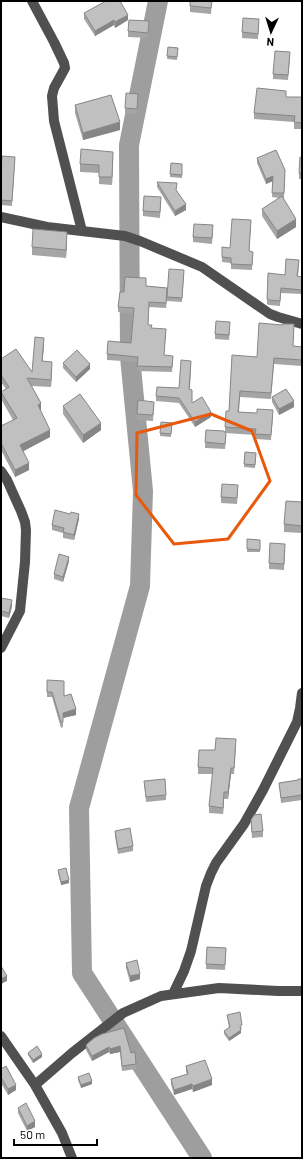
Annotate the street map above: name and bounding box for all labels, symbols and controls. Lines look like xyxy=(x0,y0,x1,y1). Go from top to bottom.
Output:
north arrow xyxy=(251,12,291,52)
text: N xyxy=(266,36,274,49)
scale bar xyxy=(14,1121,97,1147)
text: 50 m xyxy=(20,1127,45,1141)

